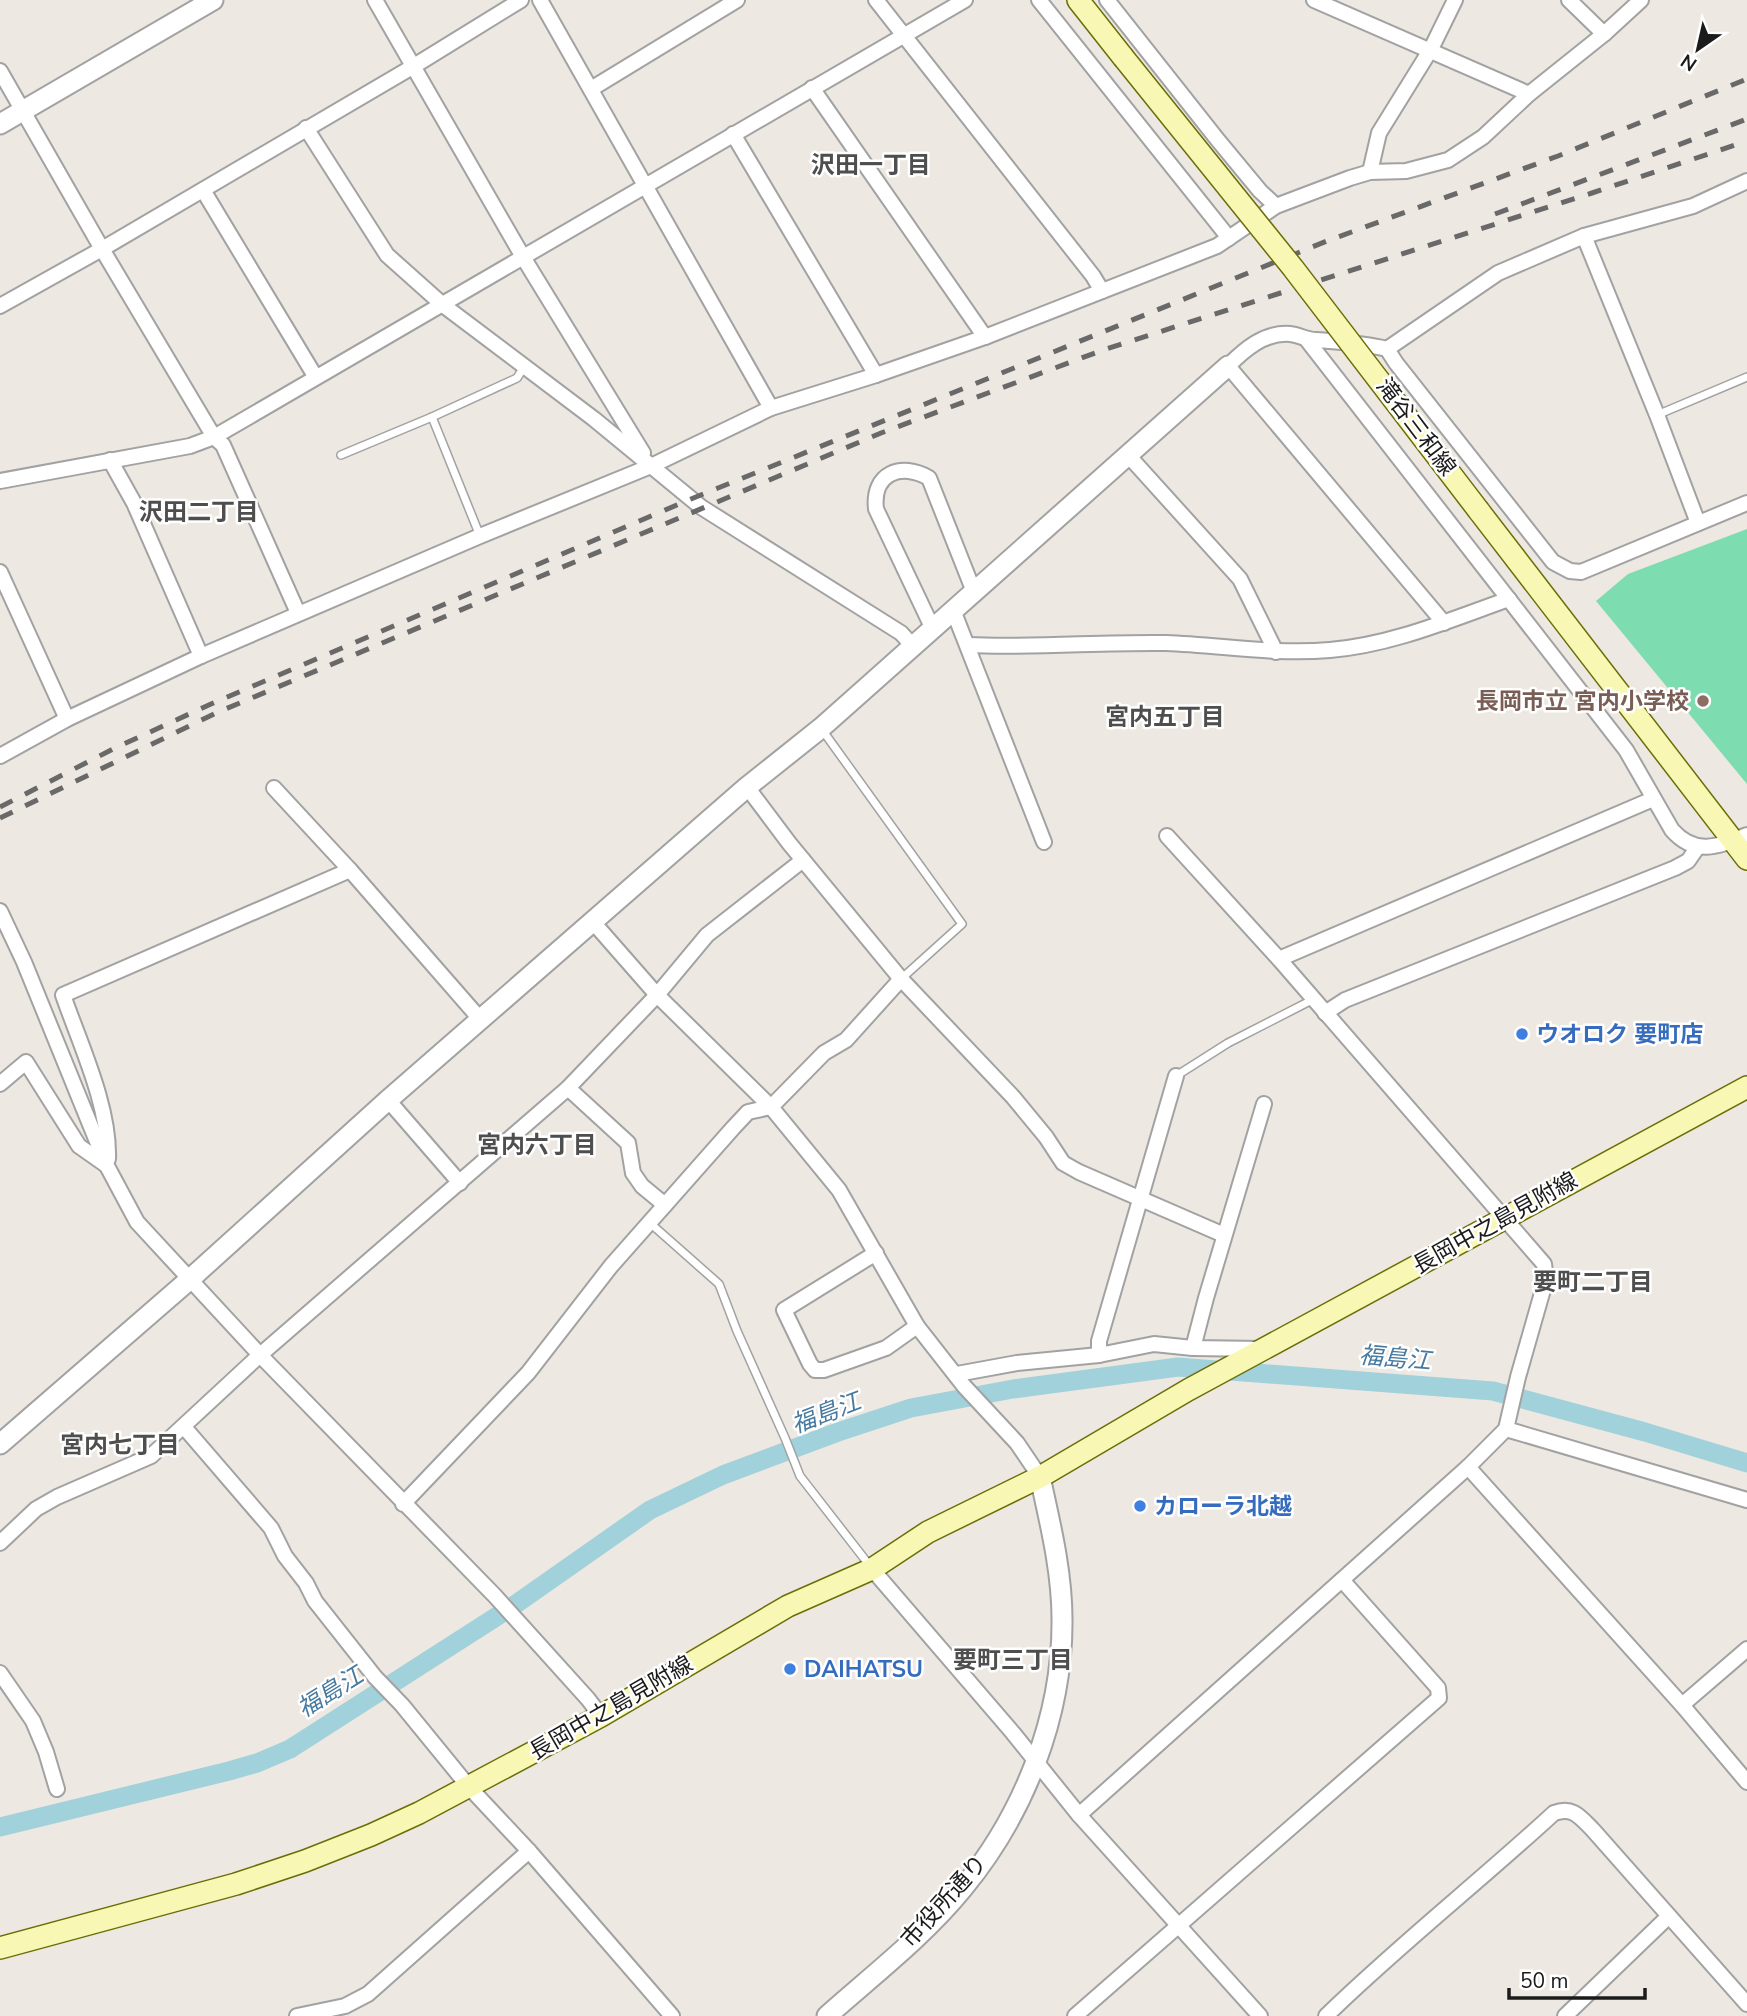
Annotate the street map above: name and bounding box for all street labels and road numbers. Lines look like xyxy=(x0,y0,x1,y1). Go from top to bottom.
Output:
street label: 滝谷三和線 xyxy=(1369,372,1463,482)
street label: 長岡中之島見附線 xyxy=(1407,1165,1583,1281)
street label: 長岡中之島見附線 xyxy=(524,1649,698,1767)
street label: 市役所通り xyxy=(894,1848,994,1954)

